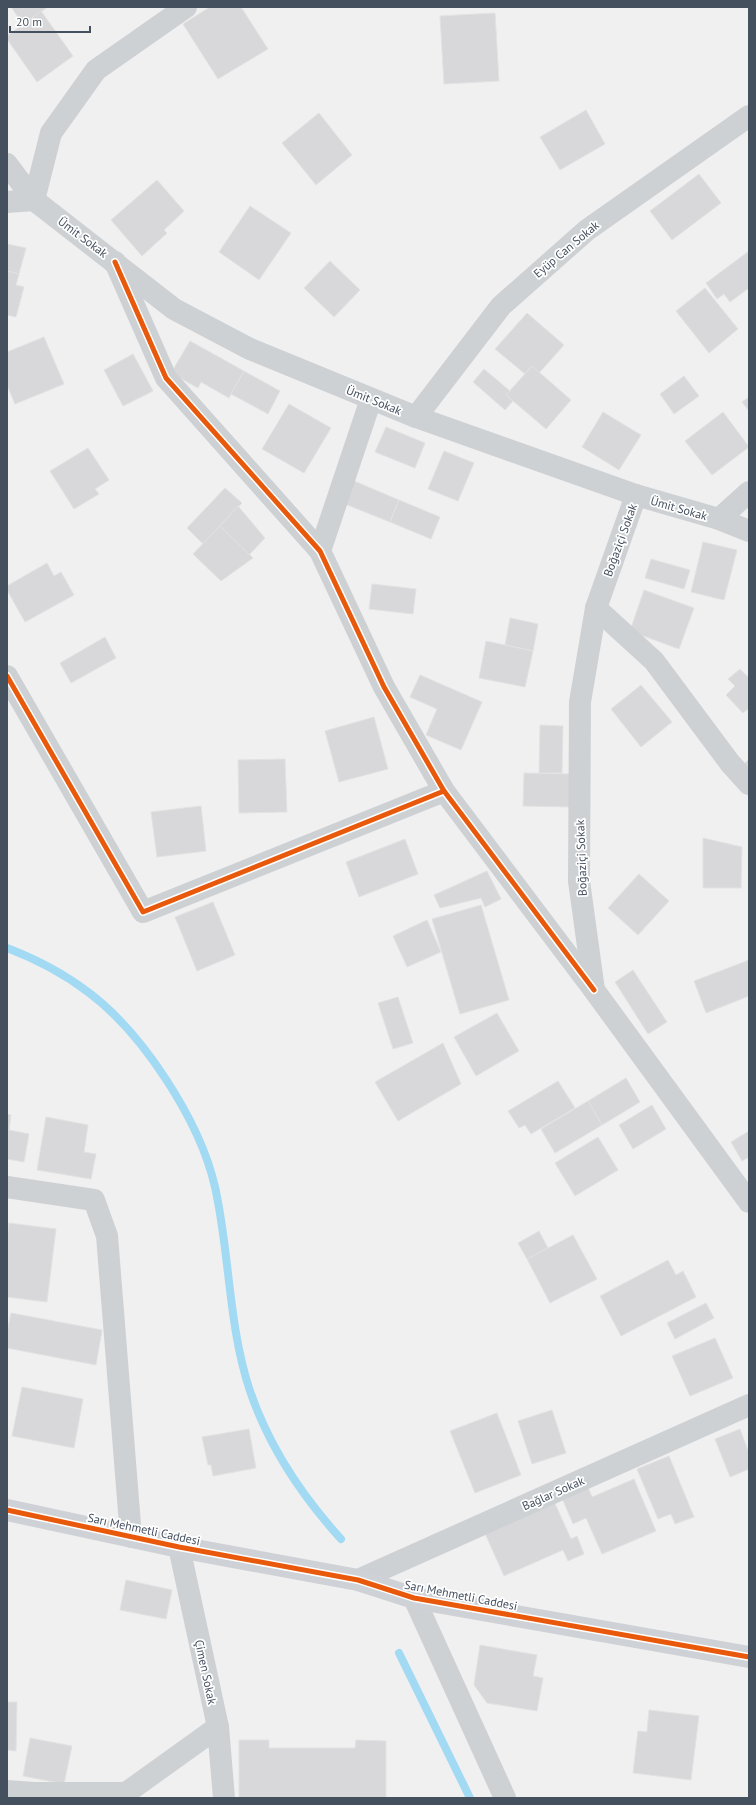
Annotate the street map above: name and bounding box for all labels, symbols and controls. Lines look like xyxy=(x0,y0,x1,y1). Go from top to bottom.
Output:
scale bar xyxy=(10,8,90,34)
text: 20 m xyxy=(16,14,42,29)
street label: Ümit Sokak xyxy=(55,213,111,261)
street label: Eyüp Can Sokak xyxy=(530,217,602,281)
street label: Ümit Sokak xyxy=(344,382,404,418)
street label: Ümit Sokak xyxy=(649,493,709,523)
street label: Boğaziçi Sokak xyxy=(600,501,640,579)
street label: Boğaziçi Sokak xyxy=(572,819,590,896)
street label: Bağlar Sokak xyxy=(520,1473,587,1513)
street label: Sarı Mehmetli Caddesi xyxy=(86,1510,202,1548)
street label: Sarı Mehmetli Caddesi xyxy=(403,1577,519,1613)
street label: Çimen Sokak xyxy=(192,1638,220,1706)

